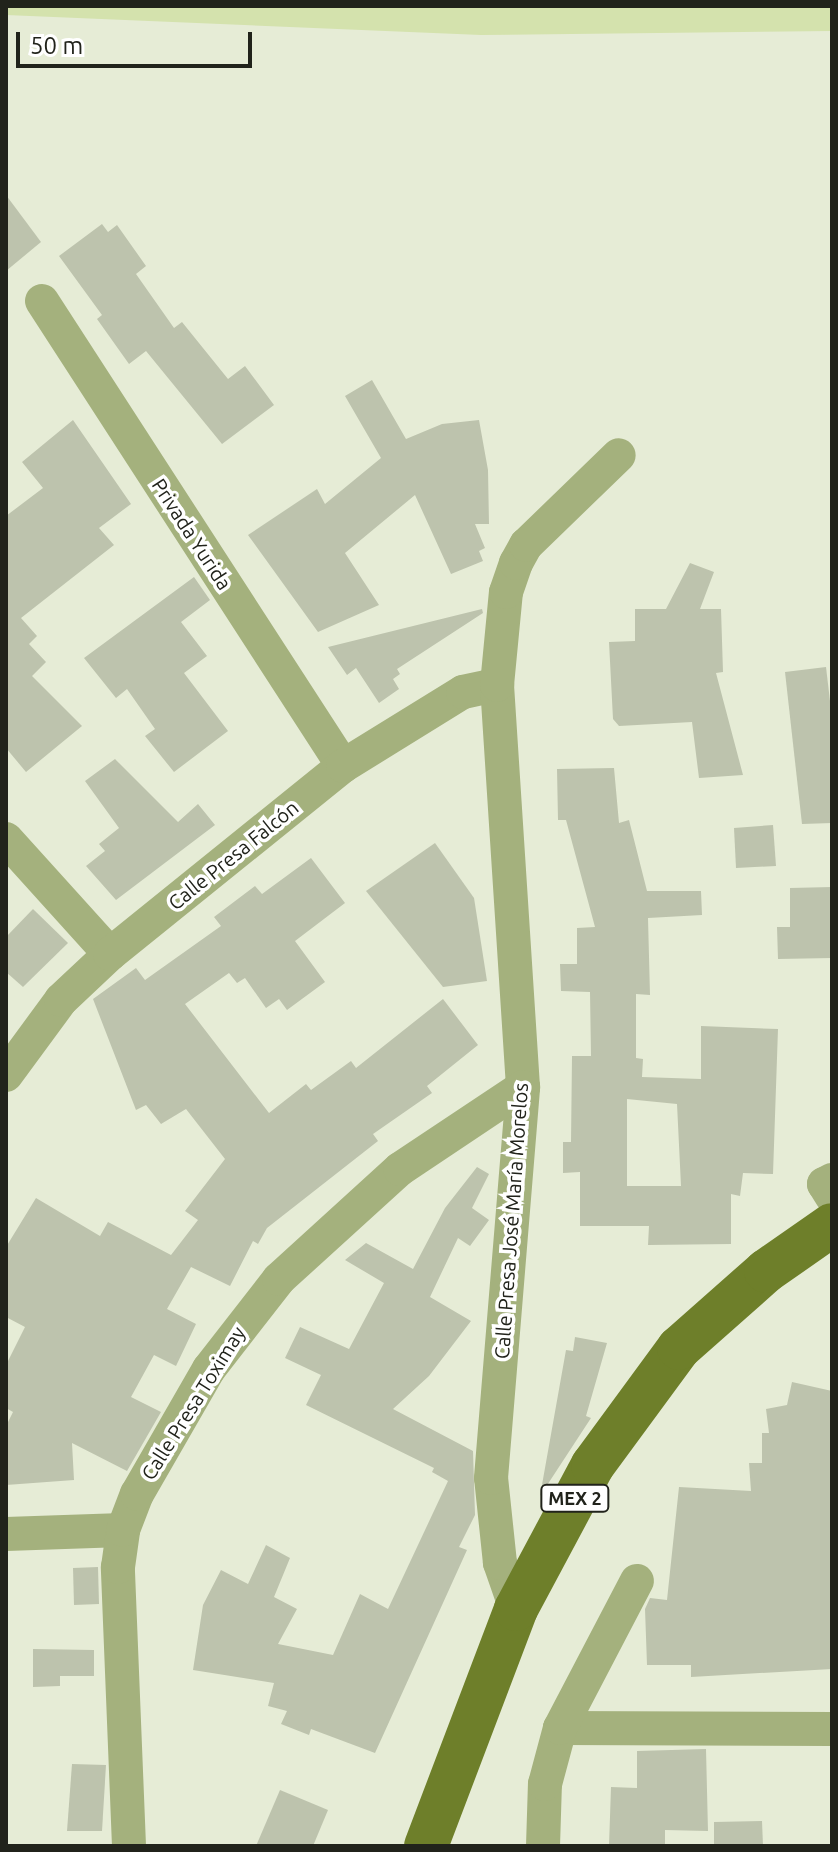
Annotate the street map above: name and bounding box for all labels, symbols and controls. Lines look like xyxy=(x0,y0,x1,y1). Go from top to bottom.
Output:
scale bar xyxy=(20,16,256,66)
text: 50 m xyxy=(30,32,83,59)
street label: Privada Yurida xyxy=(147,474,237,594)
street label: Calle Presa Falcón xyxy=(163,795,303,915)
street label: Calle Presa José María Morelos xyxy=(489,1082,533,1360)
street label: Calle Presa Toximay xyxy=(136,1322,250,1484)
road number: MEX 2 xyxy=(539,1484,611,1512)

